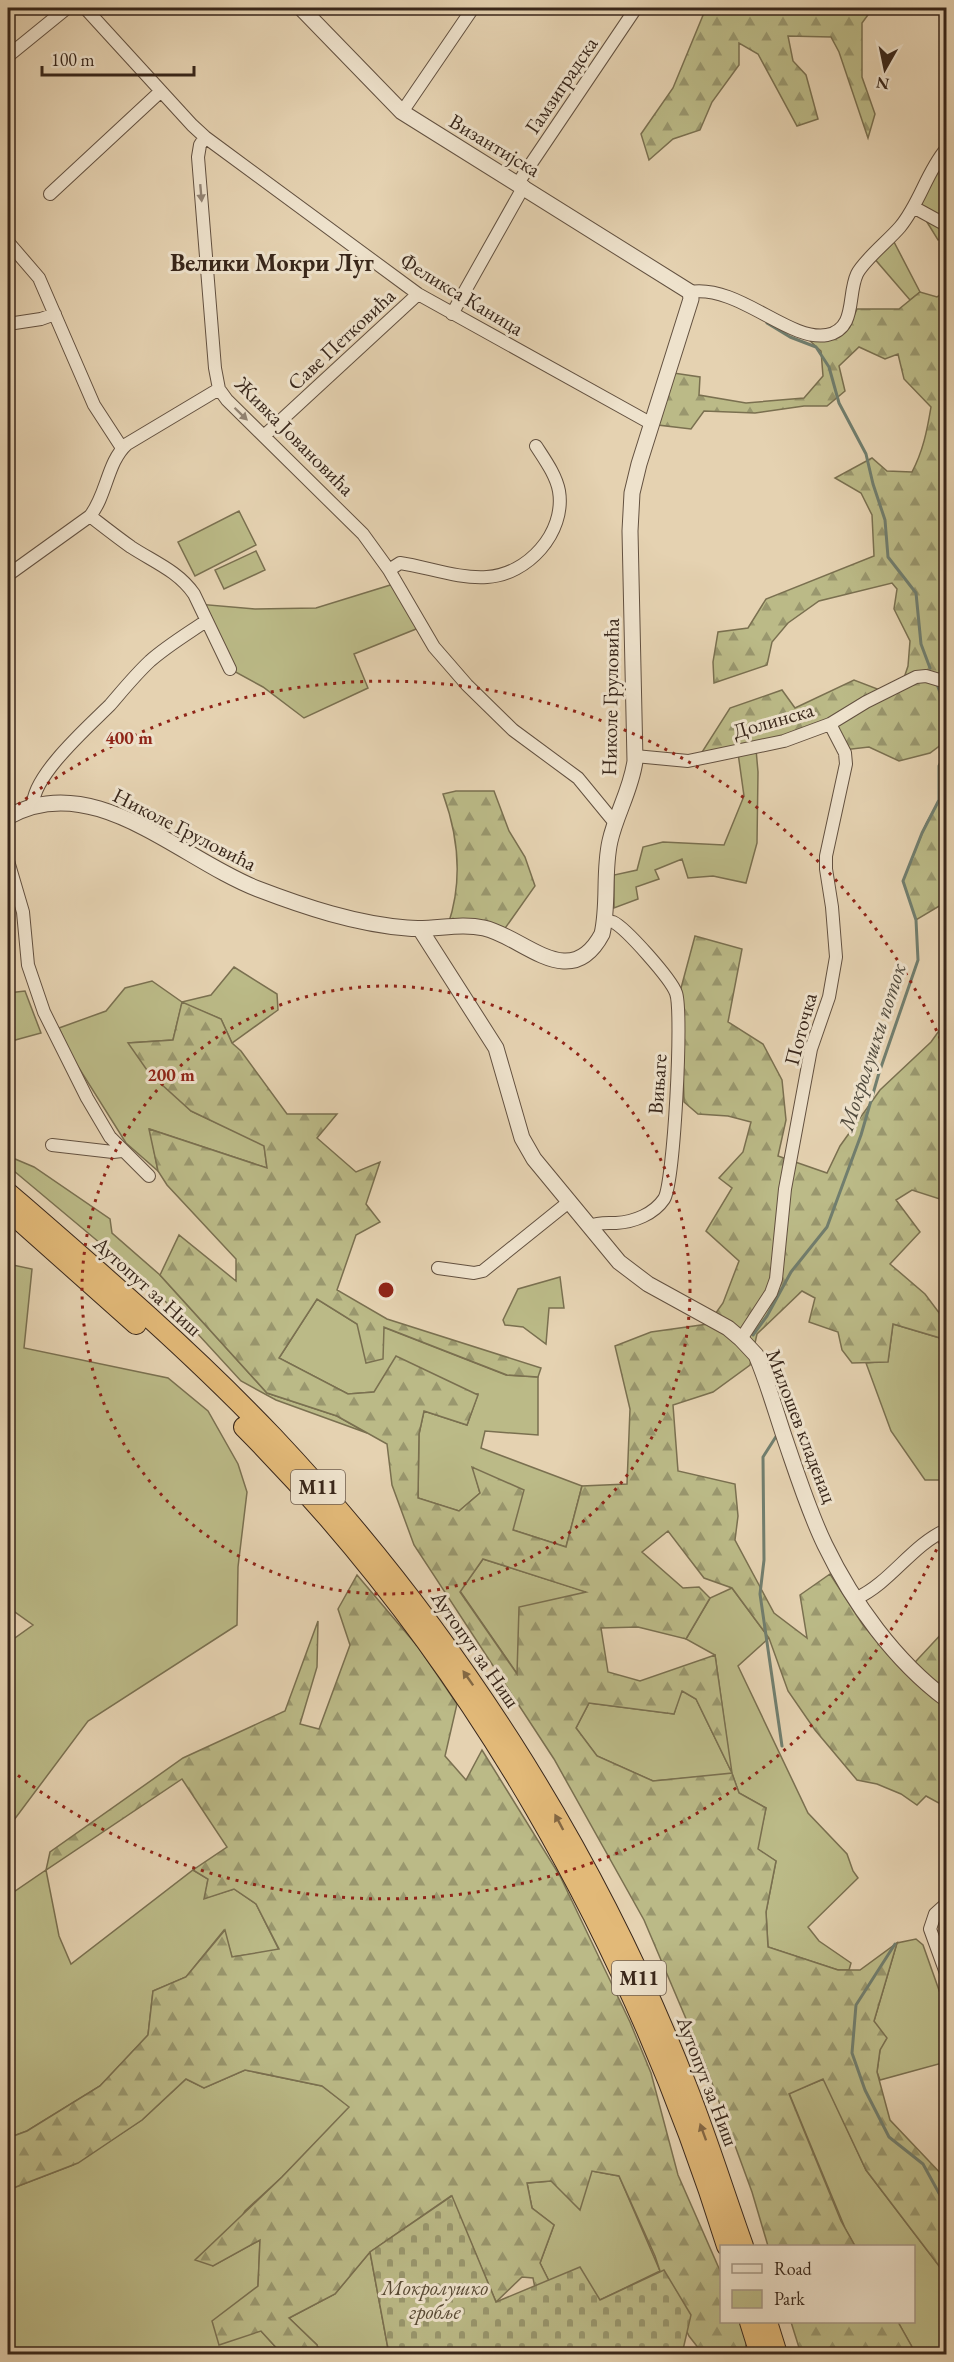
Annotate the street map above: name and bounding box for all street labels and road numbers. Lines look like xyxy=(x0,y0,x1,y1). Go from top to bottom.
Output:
street label: Гамзиградска xyxy=(519,31,604,139)
street label: Византијска xyxy=(445,107,546,183)
street label: Феликса Каница xyxy=(395,247,529,342)
street label: Саве Петковића xyxy=(281,282,401,396)
street label: Живка Јовановића xyxy=(229,370,361,502)
street label: Николе Груловића xyxy=(595,617,625,776)
street label: Долинска xyxy=(729,695,817,744)
street label: Николе Груловића xyxy=(109,781,262,877)
street label: Поточка xyxy=(777,989,823,1068)
street label: Вињаге xyxy=(641,1053,673,1115)
street label: Аутопут за Ниш xyxy=(87,1229,208,1342)
street label: Милошев кладенац xyxy=(760,1345,844,1507)
road number: M11 xyxy=(291,1470,345,1504)
street label: Аутопут за Ниш xyxy=(425,1584,527,1713)
road number: M11 xyxy=(612,1961,666,1995)
street label: Аутопут за Ниш xyxy=(670,2011,745,2150)

